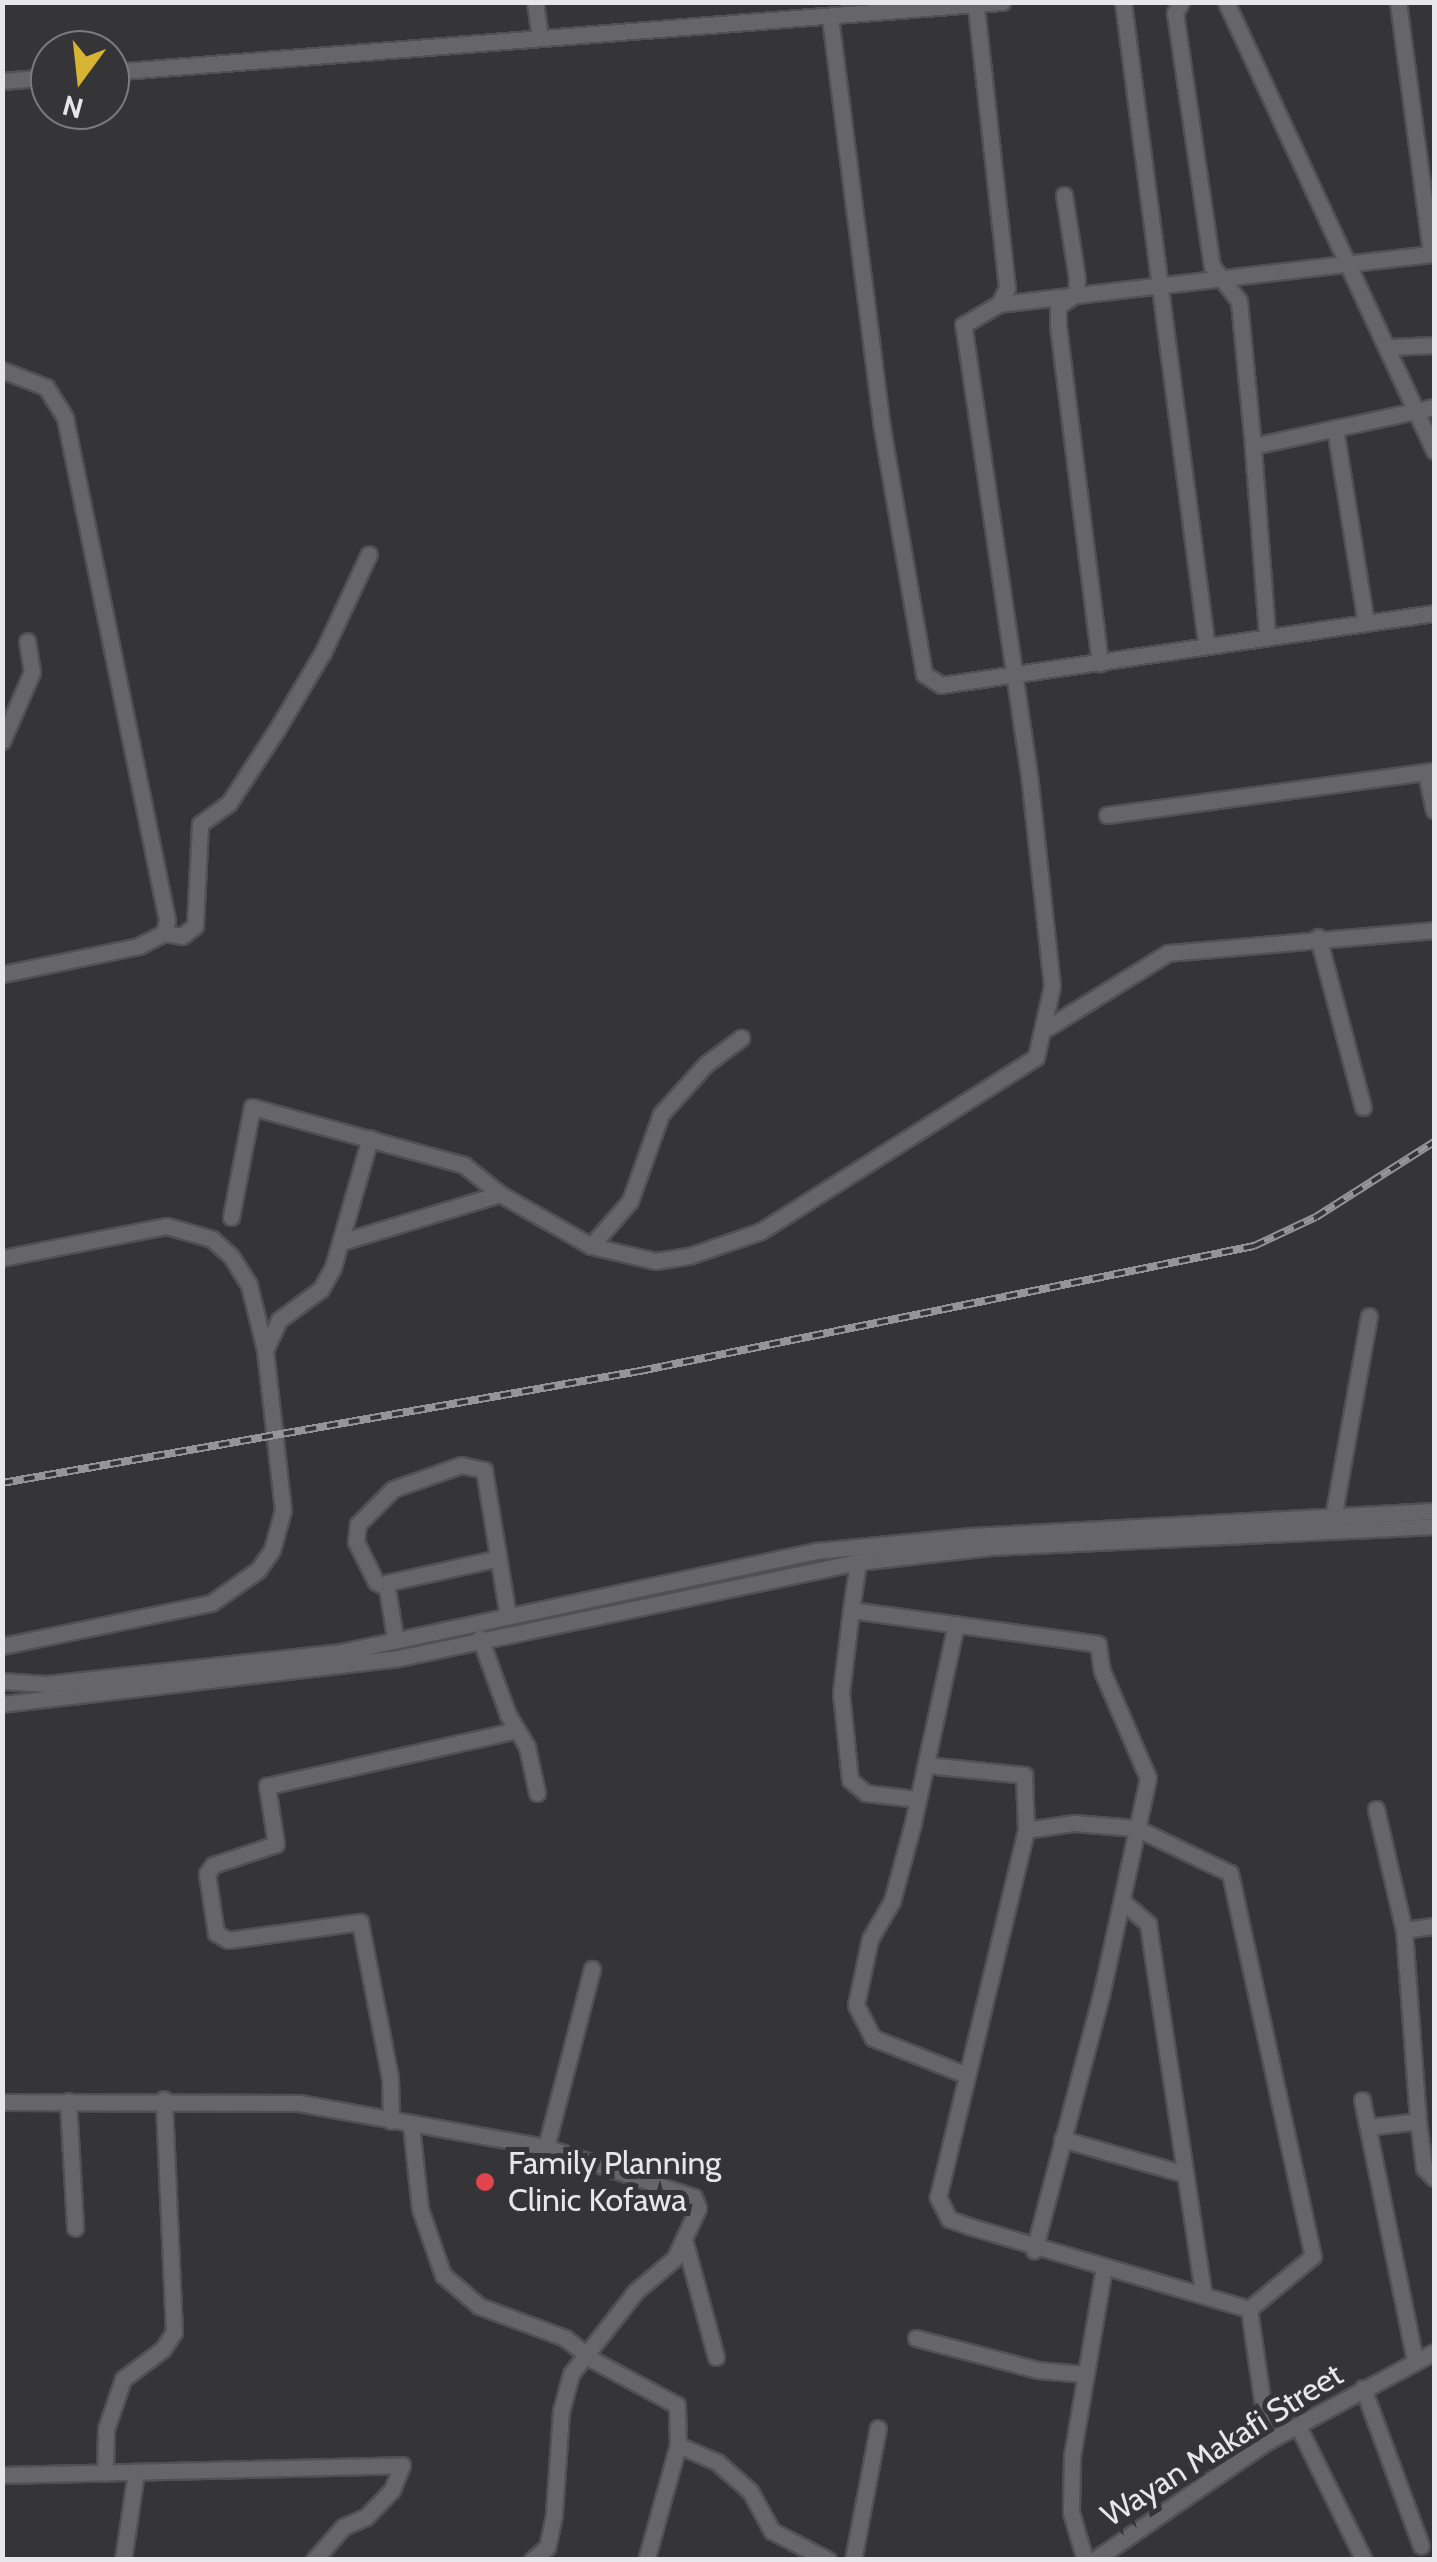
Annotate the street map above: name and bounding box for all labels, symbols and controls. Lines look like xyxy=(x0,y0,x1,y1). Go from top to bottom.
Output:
north arrow xyxy=(30,30,130,130)
text: N xyxy=(59,88,87,126)
place label: Family Planning Clinic Kofawa xyxy=(508,2145,721,2220)
marker: Family Planning Clinic Kofawa xyxy=(472,2169,498,2195)
street label: Wayan Makafi Street xyxy=(1094,2355,1350,2535)

